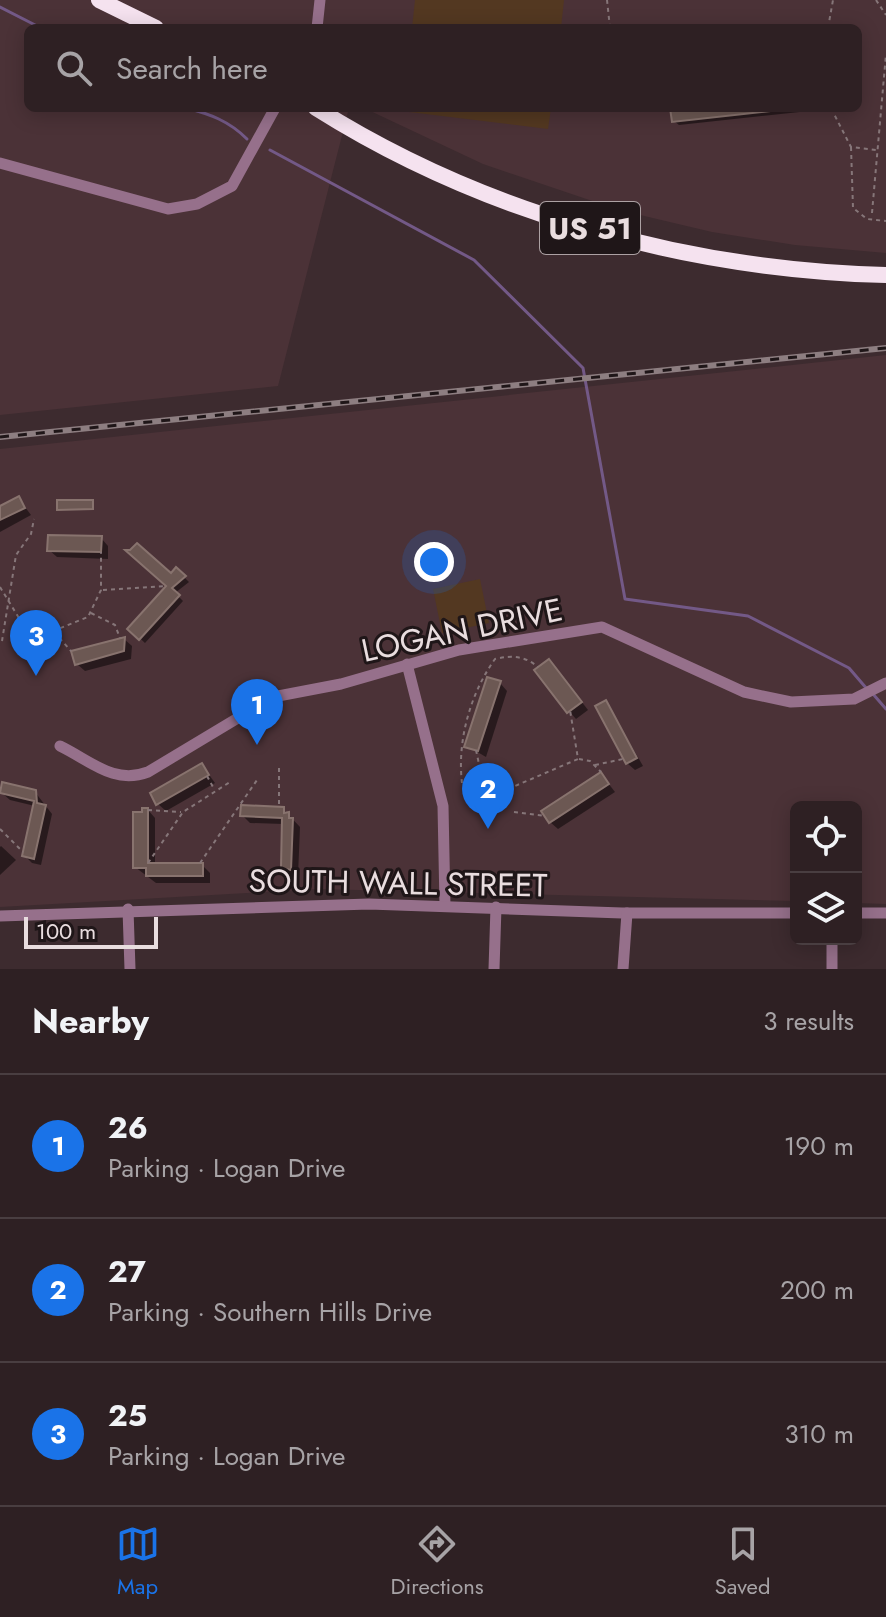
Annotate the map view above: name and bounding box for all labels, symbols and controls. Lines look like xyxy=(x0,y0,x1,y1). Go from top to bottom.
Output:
search box xyxy=(24,24,862,112)
icon: search xyxy=(52,46,96,90)
text: Search here xyxy=(116,47,268,90)
road number: US 51 xyxy=(540,202,640,254)
your location xyxy=(414,542,454,582)
street label: LOGAN DRIVE xyxy=(357,586,567,674)
pin: 3 xyxy=(10,610,62,676)
pin: 1 xyxy=(231,679,283,745)
pin: 2 xyxy=(462,763,514,829)
map controls xyxy=(790,801,862,945)
button: locate xyxy=(790,801,862,873)
street label: SOUTH WALL STREET xyxy=(248,857,548,909)
button: layers xyxy=(790,873,862,945)
scale bar xyxy=(24,913,158,949)
text: 100 m xyxy=(36,915,96,947)
text: Nearby xyxy=(32,997,149,1046)
text: 3 results xyxy=(763,1002,854,1040)
text: 26 xyxy=(108,1106,148,1149)
text: 1 xyxy=(51,1127,65,1165)
text: 190 m xyxy=(784,1127,854,1165)
text: Parking · Logan Drive xyxy=(108,1149,345,1187)
text: 27 xyxy=(108,1250,146,1293)
text: 2 xyxy=(49,1271,67,1309)
text: 200 m xyxy=(780,1271,854,1309)
text: Parking · Southern Hills Drive xyxy=(108,1293,432,1331)
text: 25 xyxy=(108,1394,147,1437)
text: 3 xyxy=(50,1415,66,1453)
text: 310 m xyxy=(784,1415,854,1453)
text: Parking · Logan Drive xyxy=(108,1437,345,1475)
tab: Map xyxy=(116,1522,160,1602)
tab: Directions xyxy=(391,1522,484,1602)
tab: Saved xyxy=(715,1522,770,1602)

